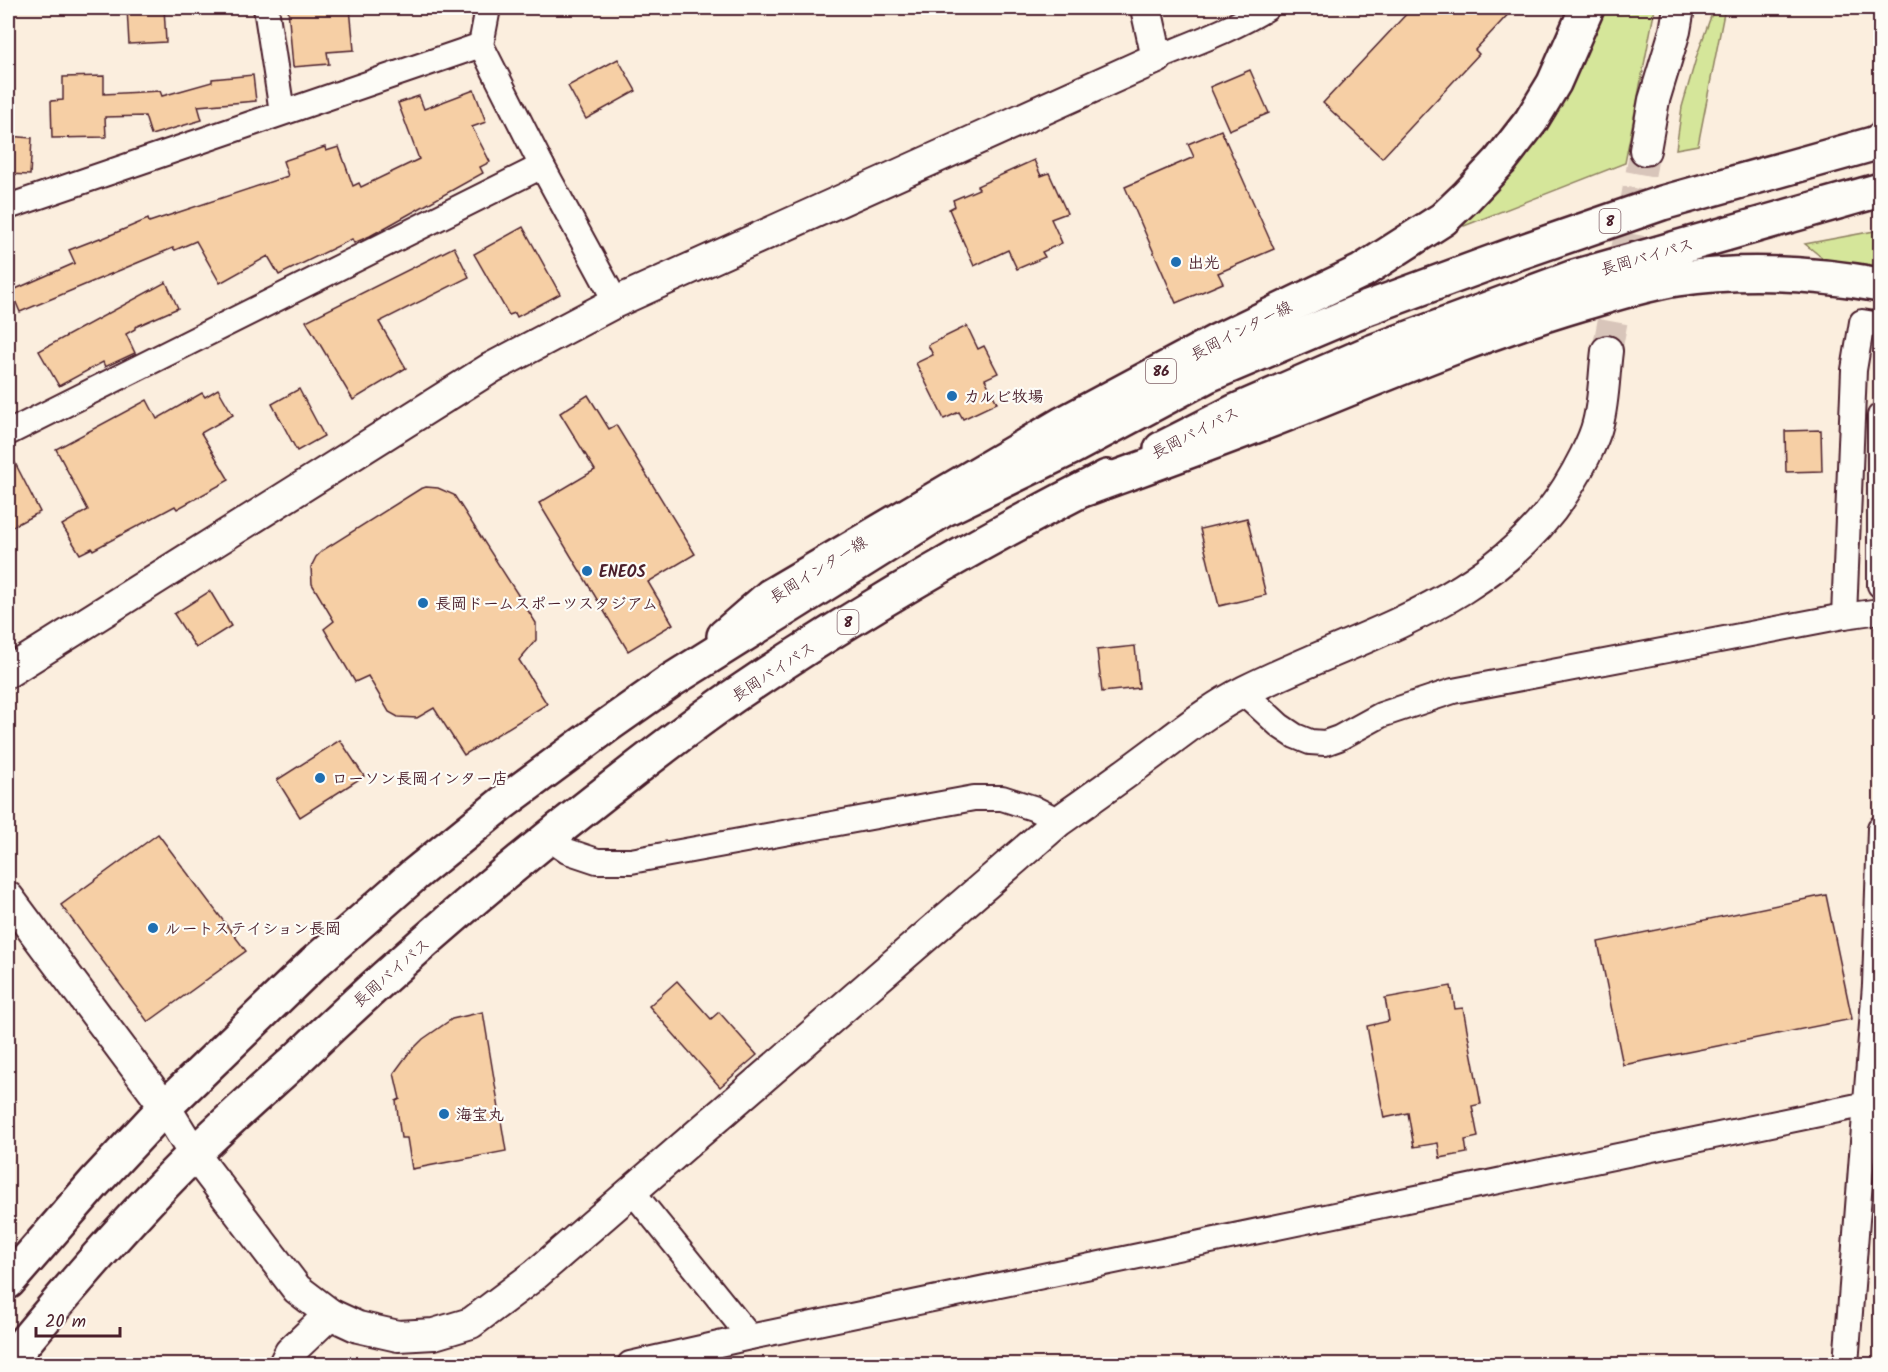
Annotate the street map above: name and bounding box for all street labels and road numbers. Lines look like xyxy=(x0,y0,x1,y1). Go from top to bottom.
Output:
road number: 8 xyxy=(1600,209,1620,233)
street label: 長岡バイパス xyxy=(1598,232,1697,283)
street label: 長岡インター線 xyxy=(1186,295,1297,368)
road number: 86 xyxy=(1146,359,1176,383)
street label: 長岡バイパス xyxy=(1147,400,1244,466)
street label: 長岡インター線 xyxy=(765,530,873,610)
road number: 8 xyxy=(838,610,858,634)
street label: 長岡バイパス xyxy=(727,636,821,709)
street label: 長岡バイパス xyxy=(348,932,436,1014)

